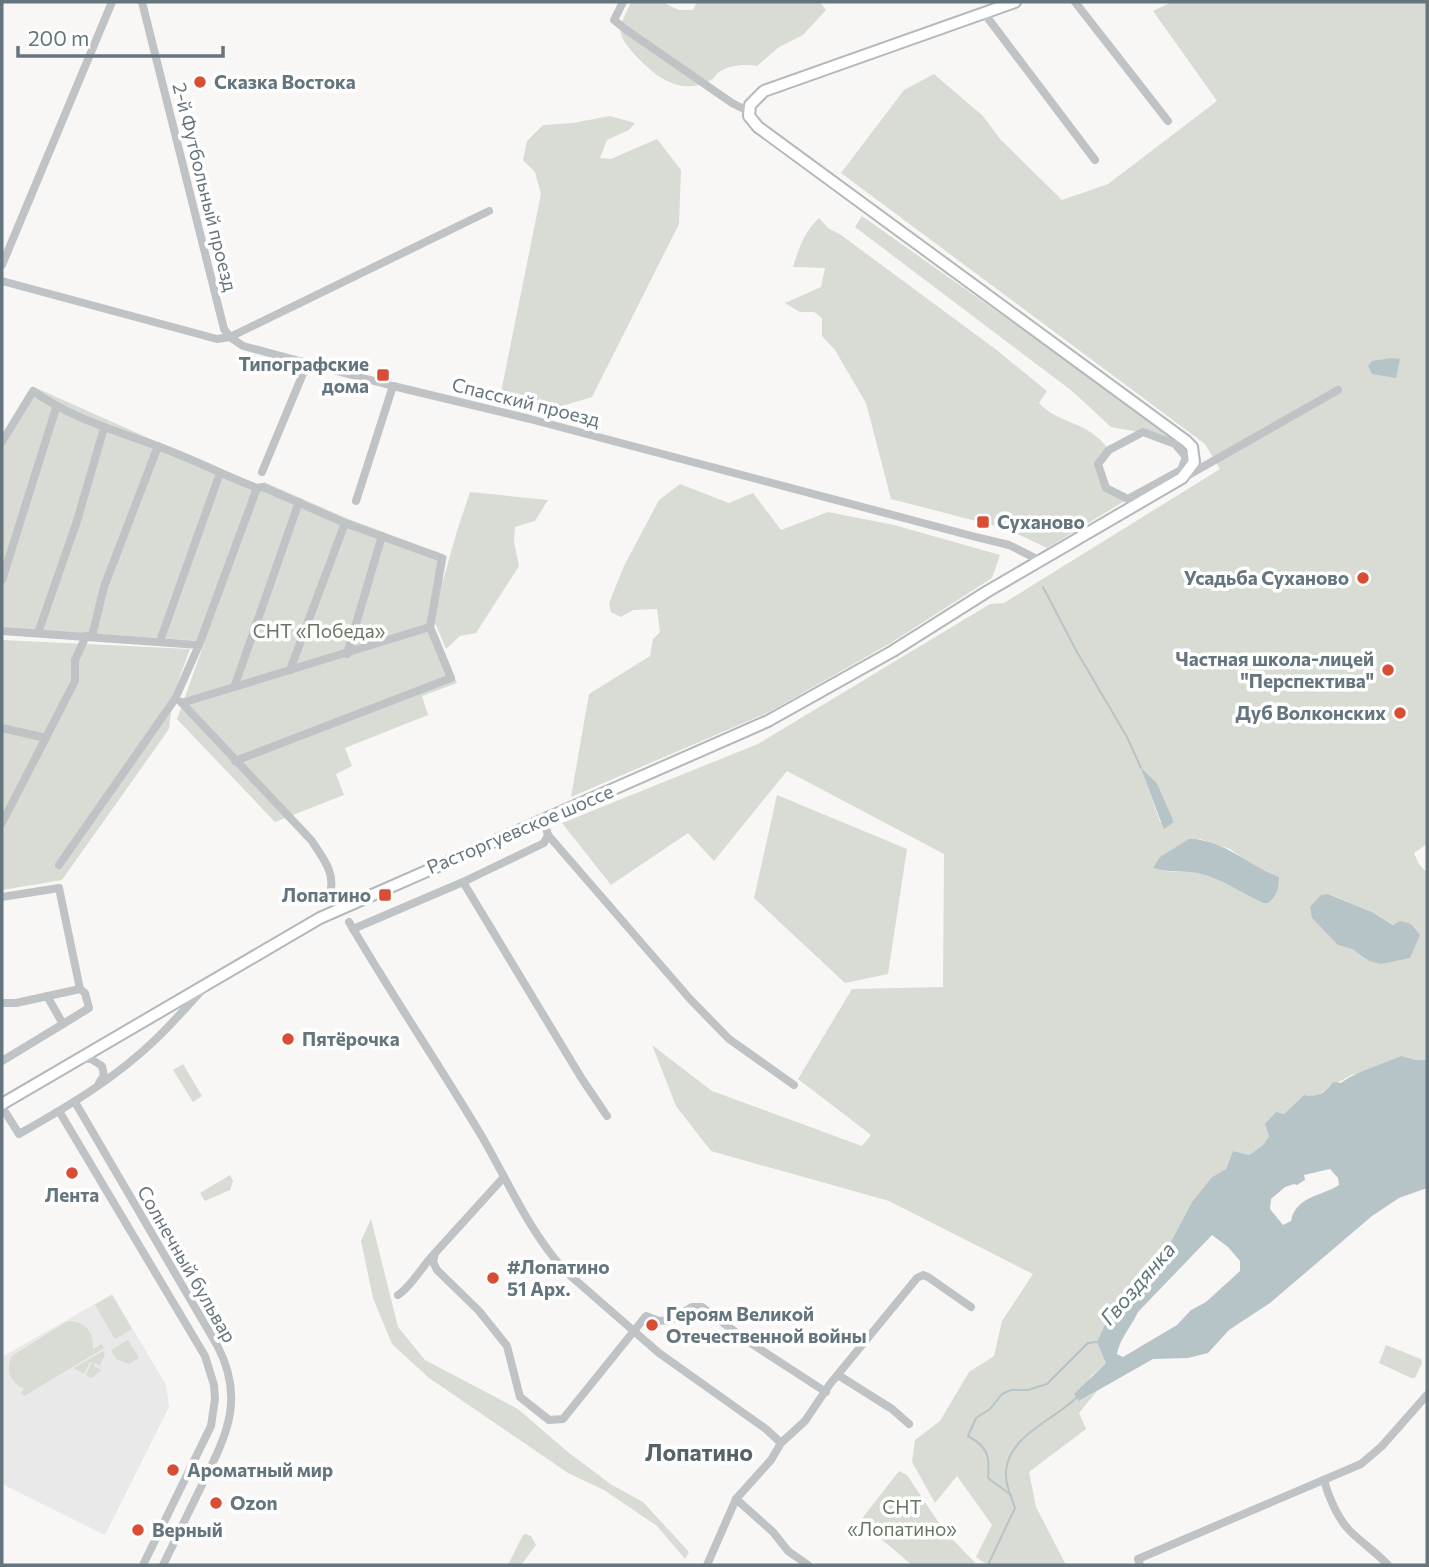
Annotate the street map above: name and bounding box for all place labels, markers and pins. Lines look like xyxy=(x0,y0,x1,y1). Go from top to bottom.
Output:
place label: Сказка Востока xyxy=(214,70,356,93)
marker: Сказка Востока xyxy=(192,74,208,90)
place label: Типографские дома xyxy=(238,352,369,397)
marker: Типографские дома xyxy=(375,367,391,383)
place label: Суханово xyxy=(997,510,1085,533)
marker: Суханово xyxy=(975,514,991,530)
place label: Усадьба Суханово xyxy=(1184,566,1349,589)
marker: Усадьба Суханово xyxy=(1355,570,1371,586)
place label: Частная школа-лицей "Перспектива" xyxy=(1176,647,1374,692)
marker: Частная школа-лицей "Перспектива" xyxy=(1380,662,1396,678)
place label: Дуб Волконских xyxy=(1236,701,1386,724)
marker: Дуб Волконских xyxy=(1392,705,1408,721)
place label: Лопатино xyxy=(282,883,371,906)
marker: Лопатино xyxy=(377,887,393,903)
place label: Пятёрочка xyxy=(302,1027,400,1050)
marker: Пятёрочка xyxy=(280,1031,296,1047)
marker: Лента xyxy=(64,1165,80,1181)
place label: Лента xyxy=(45,1183,99,1206)
place label: #Лопатино 51 Арх. xyxy=(507,1255,610,1300)
marker: #Лопатино 51 Арх. xyxy=(485,1270,501,1286)
place label: Героям Великой Отечественной войны xyxy=(666,1302,867,1347)
marker: Героям Великой Отечественной войны xyxy=(644,1317,660,1333)
place label: Ароматный мир xyxy=(187,1458,333,1481)
marker: Ароматный мир xyxy=(165,1462,181,1478)
place label: Ozon xyxy=(230,1491,278,1514)
marker: Ozon xyxy=(208,1495,224,1511)
place label: Верный xyxy=(152,1518,223,1541)
marker: Верный xyxy=(130,1522,146,1538)

